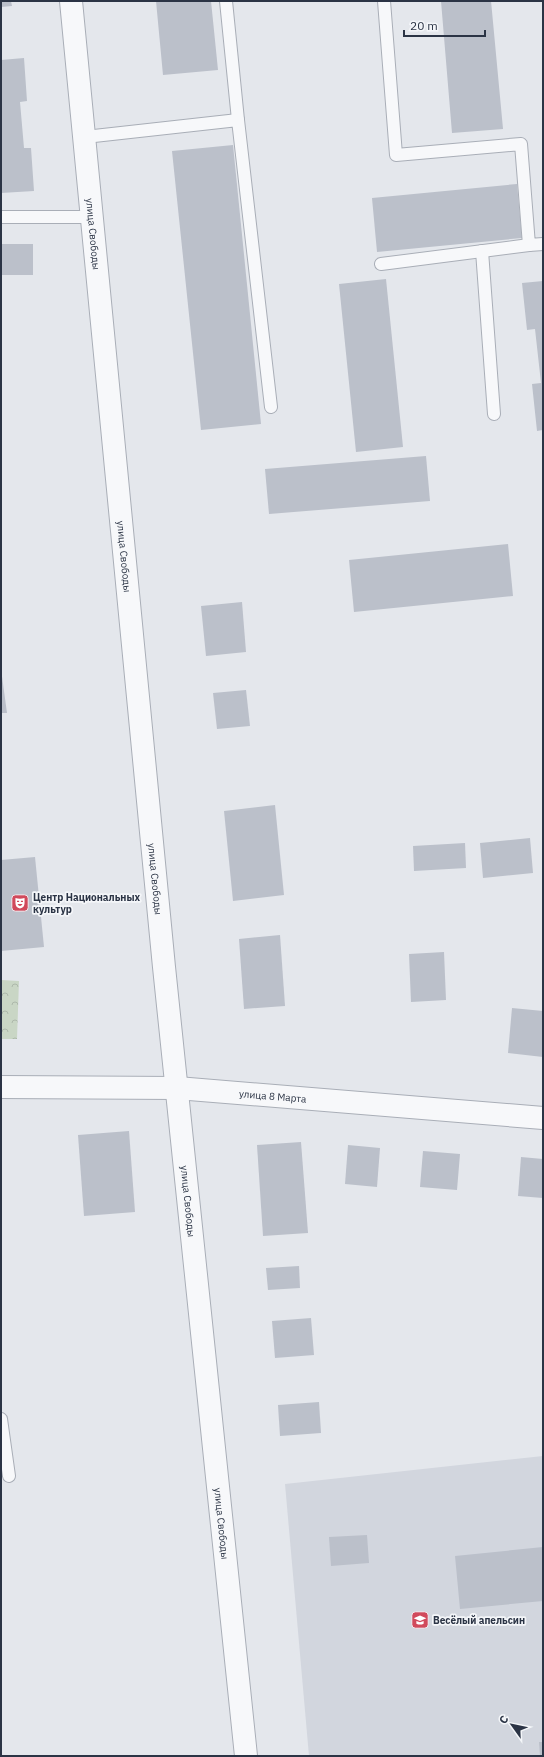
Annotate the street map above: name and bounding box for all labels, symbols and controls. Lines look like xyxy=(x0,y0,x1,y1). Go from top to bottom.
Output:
scale bar xyxy=(404,12,485,38)
text: 20 m xyxy=(410,18,438,33)
street label: улица Свободы xyxy=(83,197,103,270)
street label: улица Свободы xyxy=(114,520,134,593)
street label: улица Свободы xyxy=(145,843,165,915)
place label: Центр Национальных культур xyxy=(33,891,140,916)
theatre icon: Центр Национальных культур xyxy=(10,893,30,913)
street label: улица 8 Марта xyxy=(238,1087,307,1106)
street label: улица Свободы xyxy=(178,1165,198,1238)
street label: улица Свободы xyxy=(211,1487,232,1560)
school or university icon: Весёлый апельсин xyxy=(410,1610,430,1630)
place label: Весёлый апельсин xyxy=(433,1614,525,1627)
north arrow xyxy=(492,1705,532,1745)
text: С xyxy=(496,1713,511,1726)

